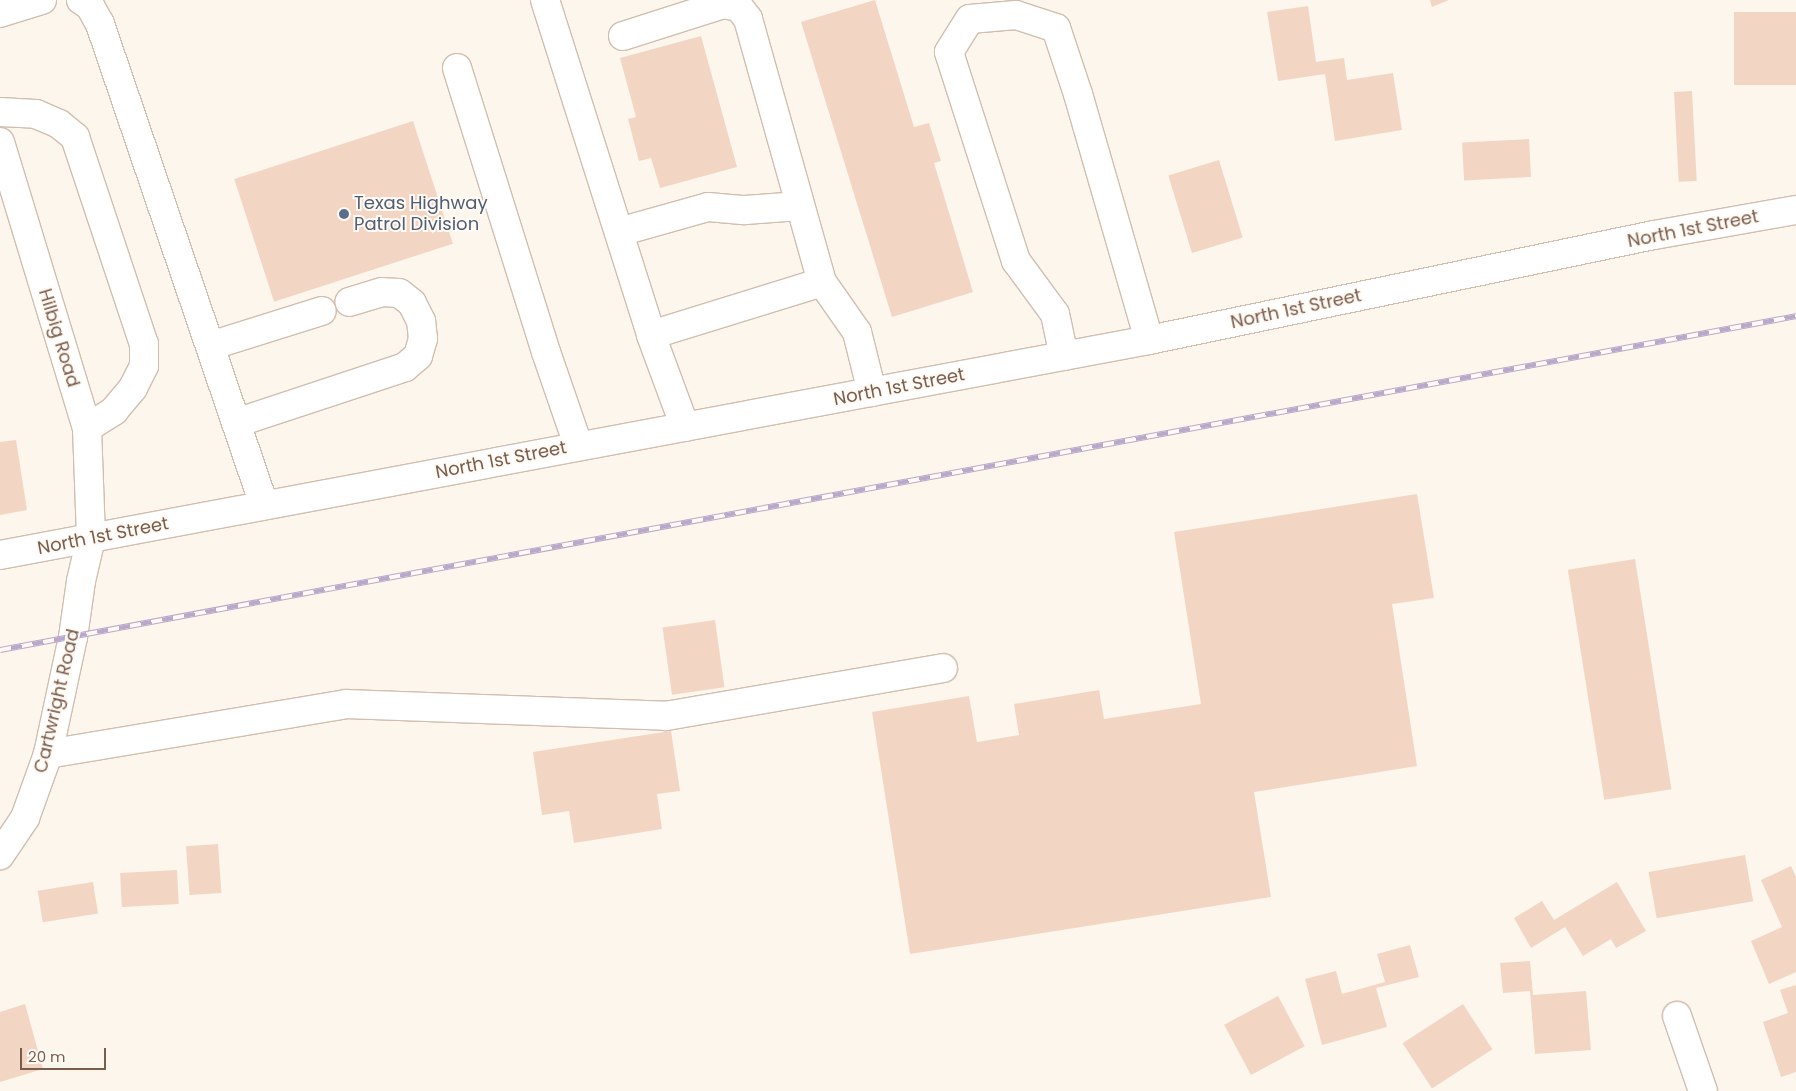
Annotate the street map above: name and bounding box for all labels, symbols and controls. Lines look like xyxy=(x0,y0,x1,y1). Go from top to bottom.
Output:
place label: Texas Highway Patrol Division xyxy=(354,193,488,235)
street label: North 1st Street xyxy=(1626,206,1760,252)
marker: Texas Highway Patrol Division xyxy=(338,208,350,220)
street label: North 1st Street xyxy=(1229,285,1363,333)
street label: Hilbig Road xyxy=(34,286,84,390)
street label: North 1st Street xyxy=(832,364,966,410)
street label: North 1st Street xyxy=(434,437,568,483)
street label: North 1st Street xyxy=(36,513,170,559)
street label: Cartwright Road xyxy=(30,627,84,775)
scale bar xyxy=(22,1038,109,1070)
text: 20 m xyxy=(28,1046,66,1067)

